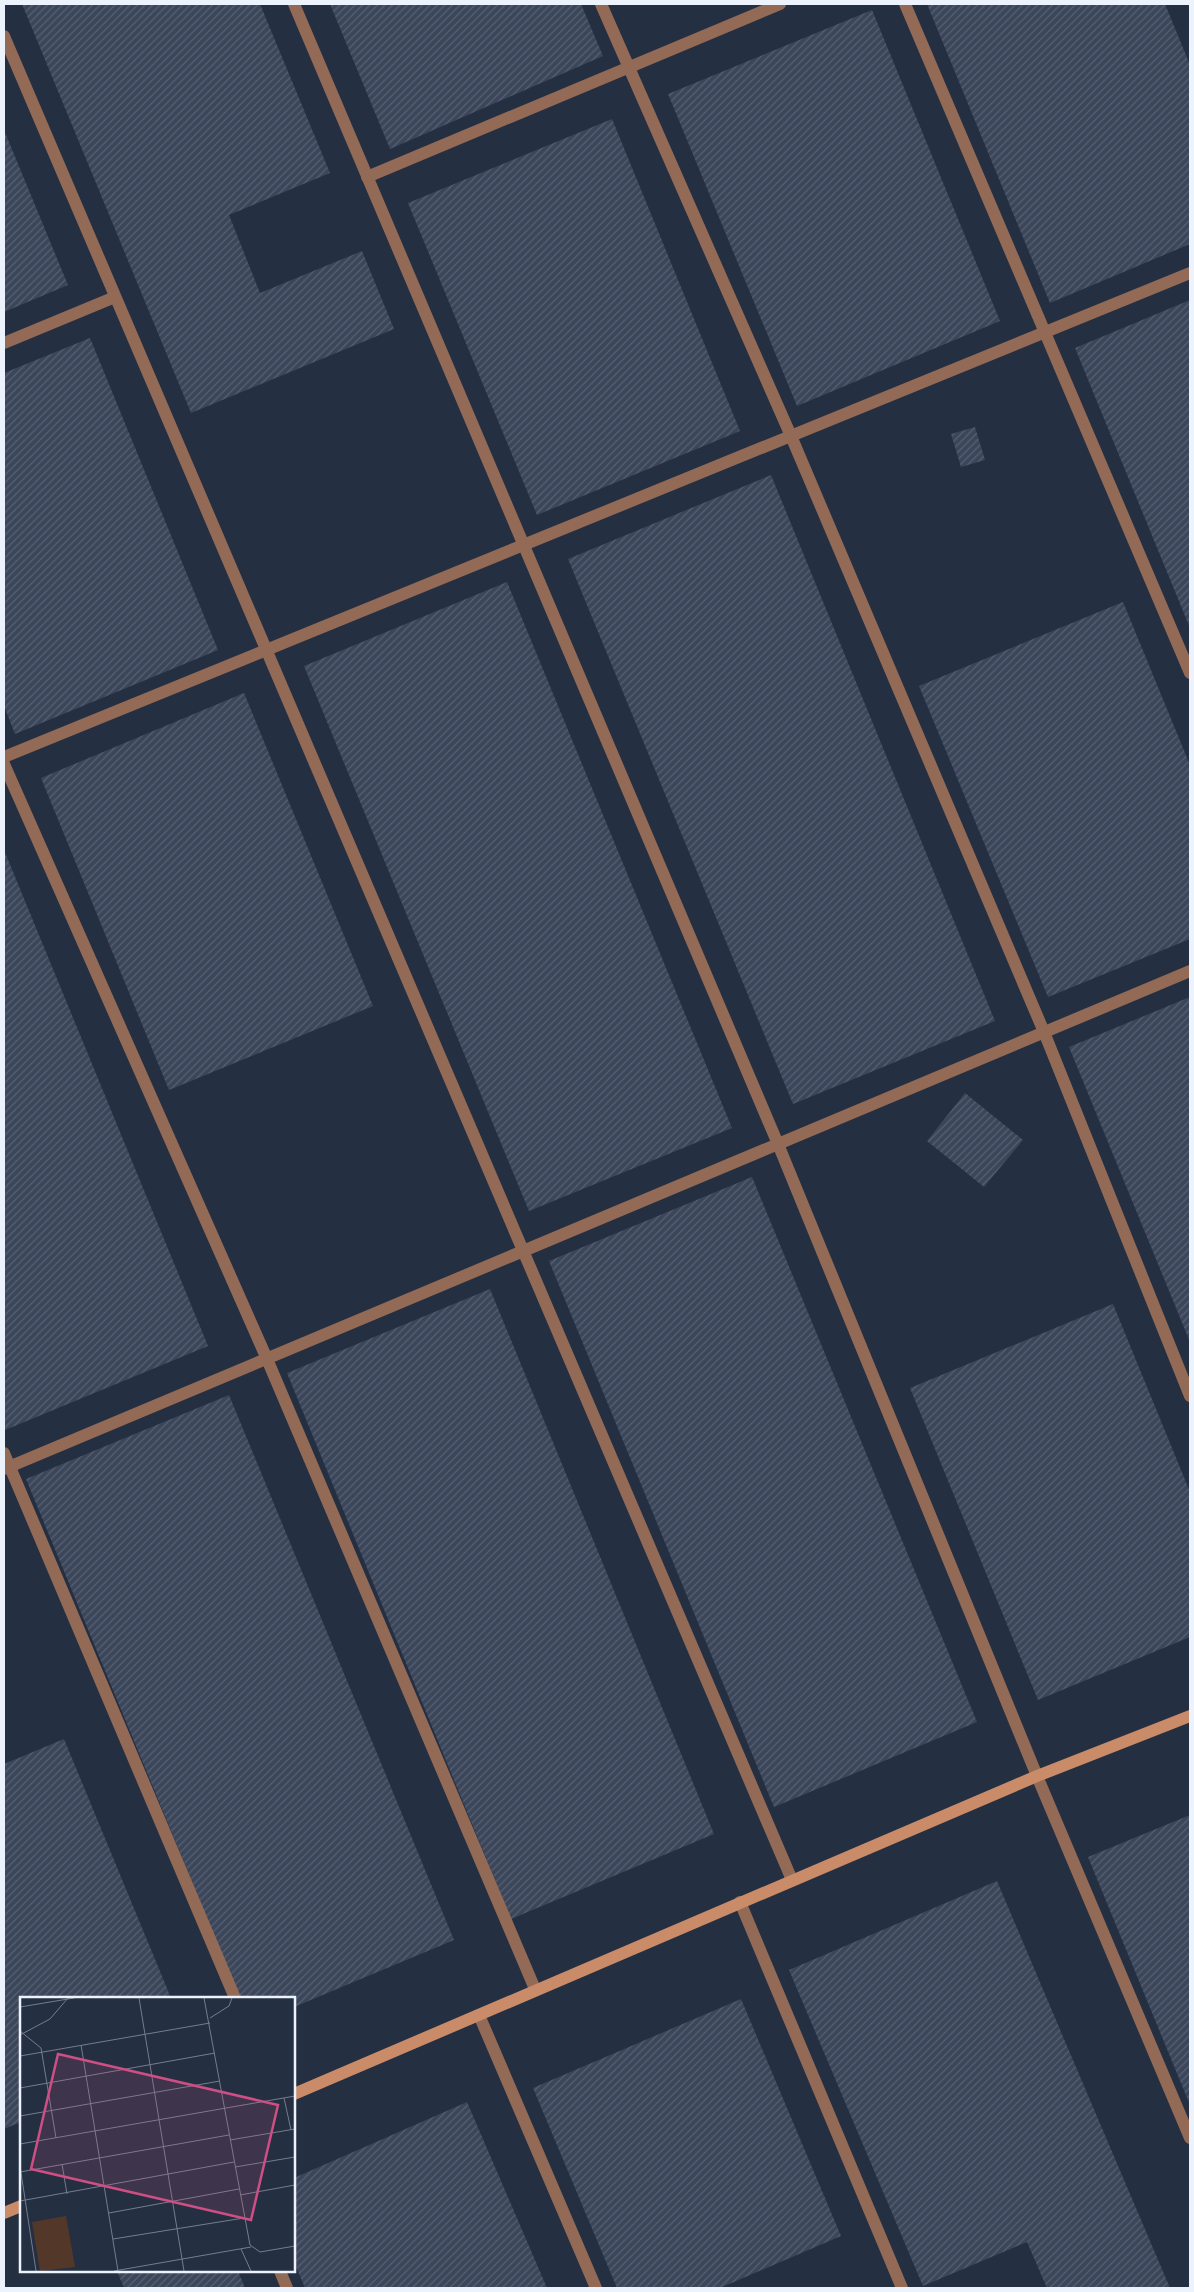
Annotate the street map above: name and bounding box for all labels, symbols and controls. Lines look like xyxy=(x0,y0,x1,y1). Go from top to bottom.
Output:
inset map xyxy=(20,1997,295,2272)

